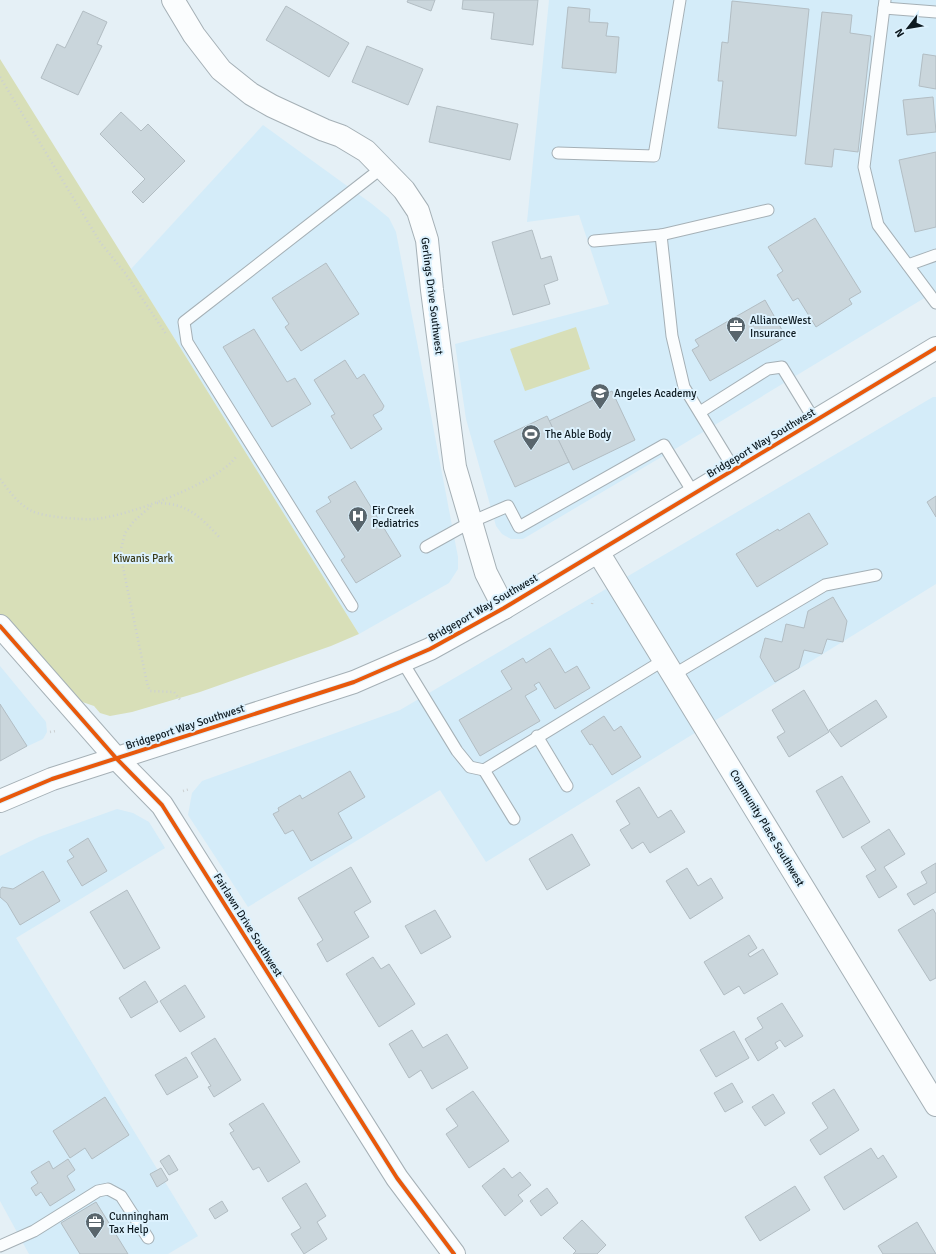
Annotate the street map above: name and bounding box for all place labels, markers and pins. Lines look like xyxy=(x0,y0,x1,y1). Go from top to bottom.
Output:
place label: AllianceWest Insurance xyxy=(750,314,811,340)
office icon: AllianceWest Insurance xyxy=(725,315,747,343)
school or university icon: Angeles Academy xyxy=(589,382,611,410)
place label: Angeles Academy xyxy=(614,387,697,400)
sports icon: The Able Body xyxy=(520,423,542,451)
place label: The Able Body xyxy=(545,428,612,441)
place label: Fir Creek Pediatrics xyxy=(372,504,419,530)
hospital icon: Fir Creek Pediatrics xyxy=(347,505,369,533)
place label: Cunningham Tax Help xyxy=(109,1210,169,1236)
office icon: Cunningham Tax Help xyxy=(84,1211,106,1239)

